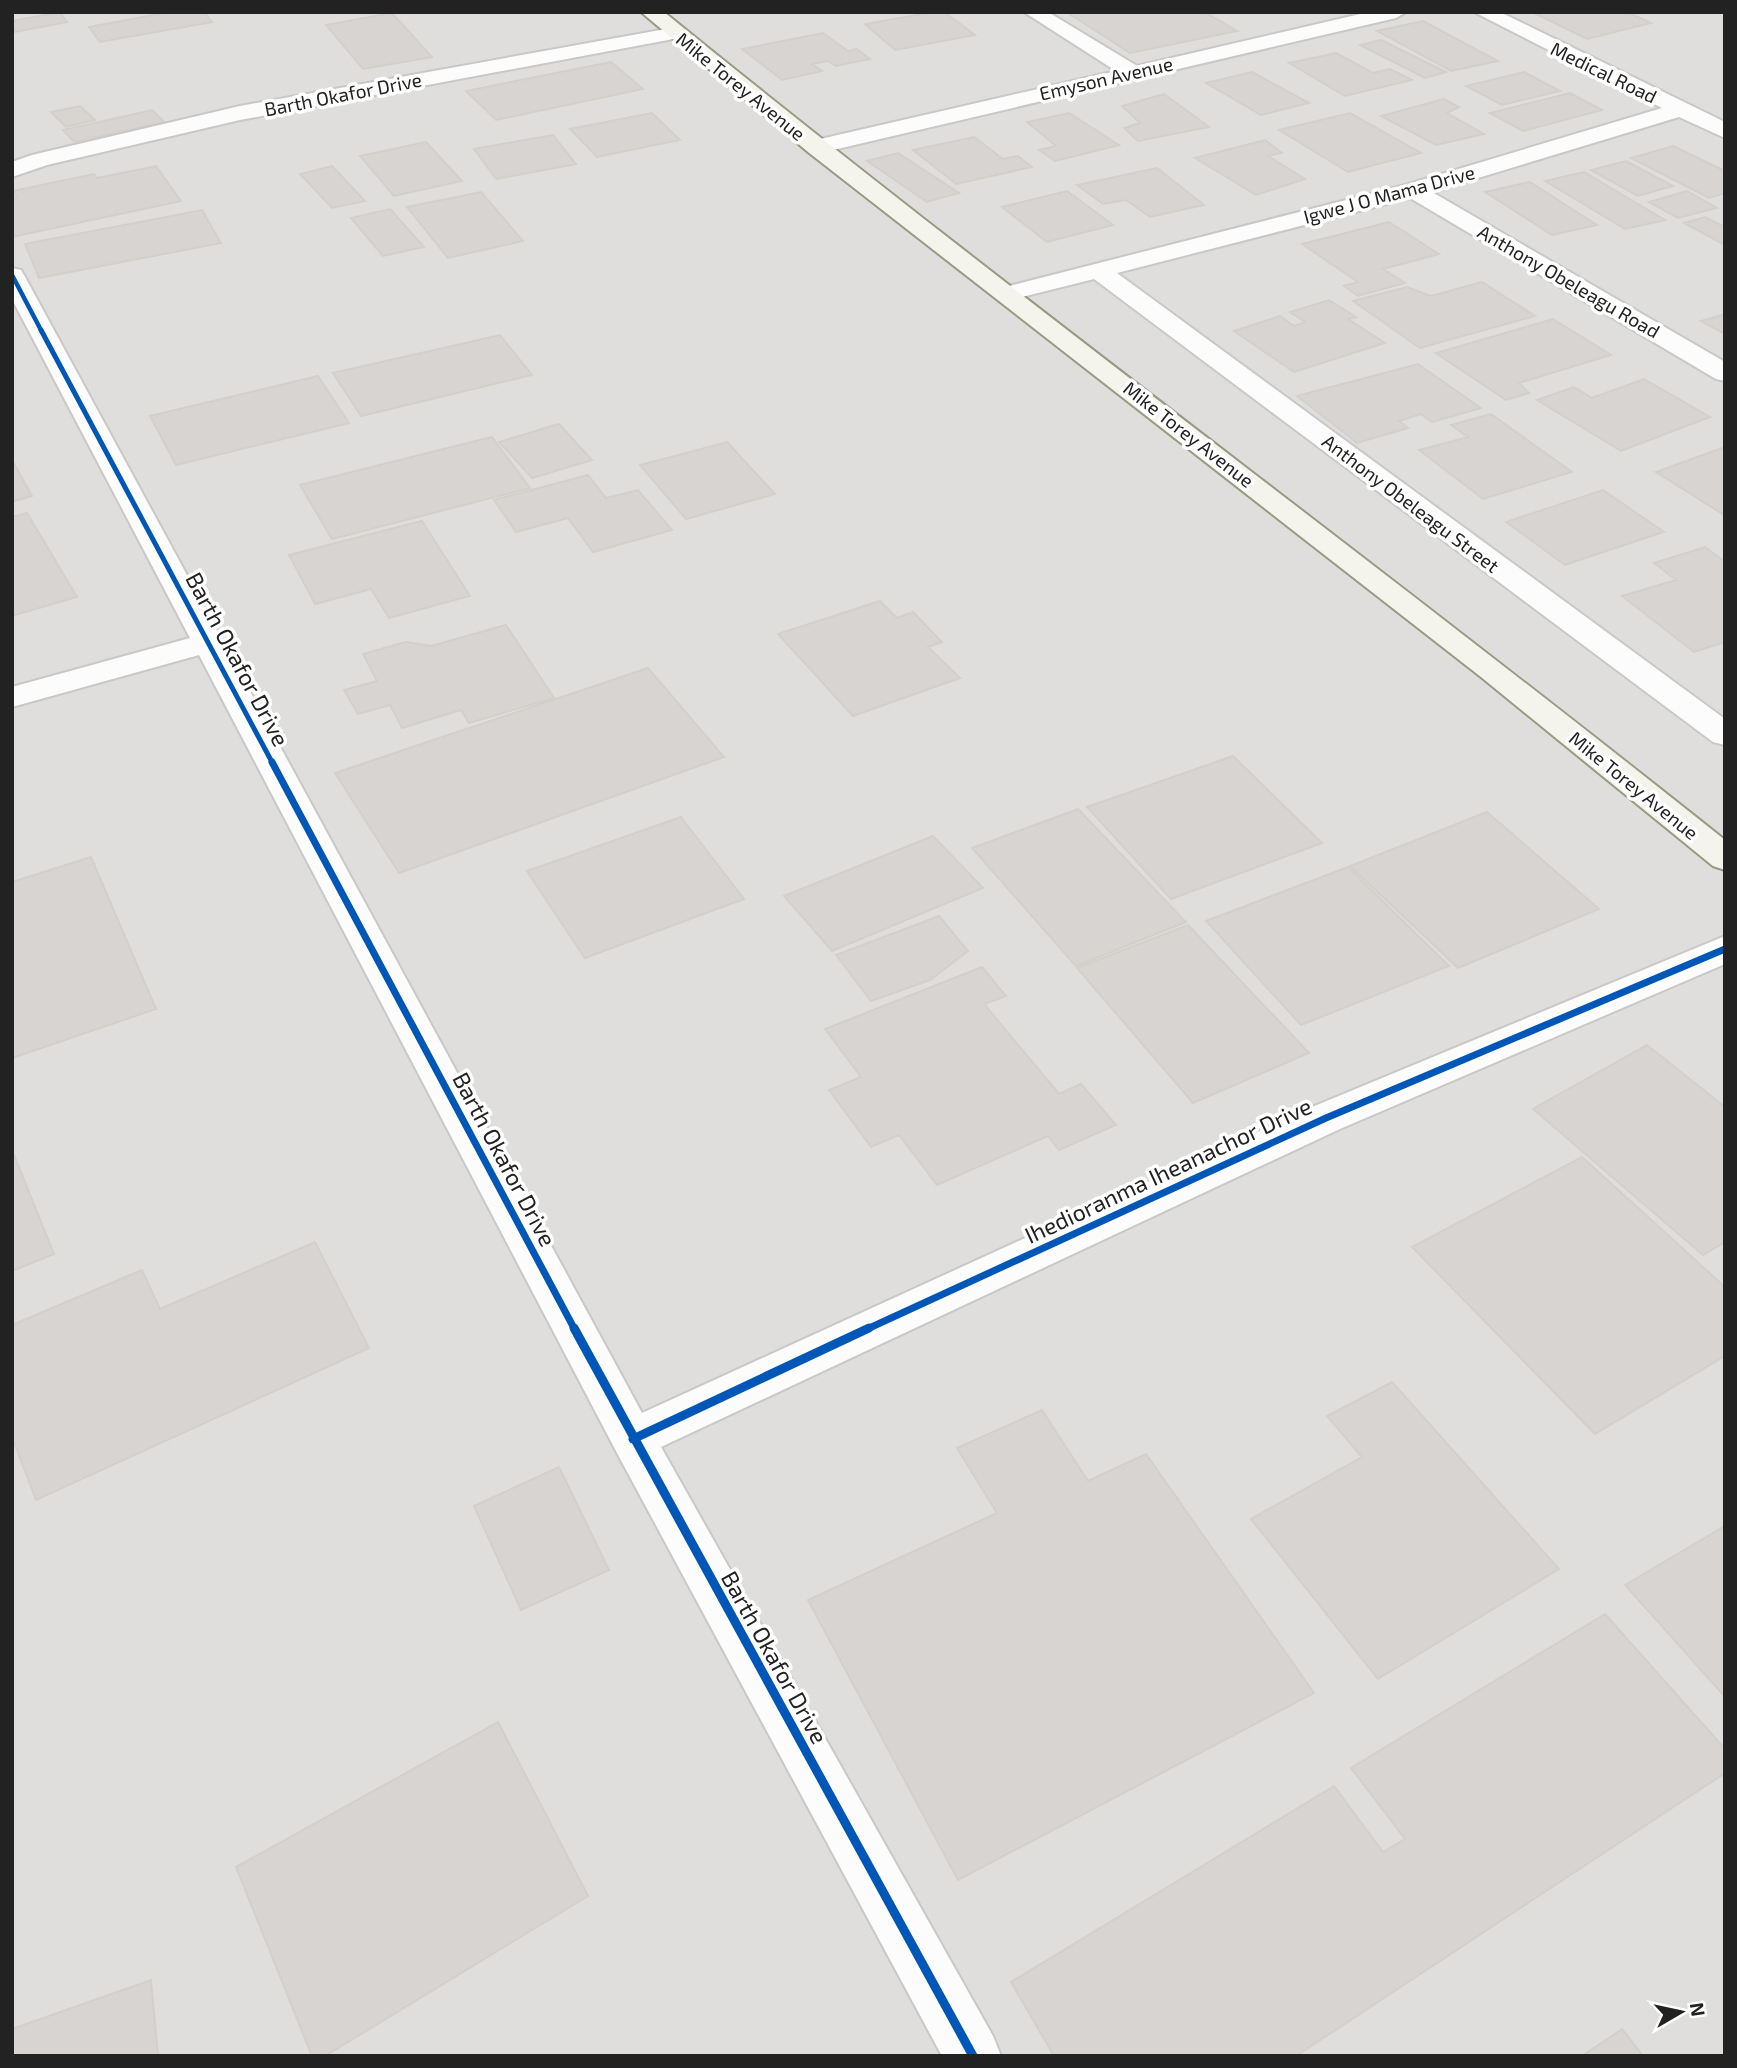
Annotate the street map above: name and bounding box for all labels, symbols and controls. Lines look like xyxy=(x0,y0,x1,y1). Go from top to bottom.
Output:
street label: Mike Torey Avenue xyxy=(672,27,810,145)
street label: Medical Road xyxy=(1547,36,1661,108)
street label: Emyson Avenue xyxy=(1037,51,1175,105)
street label: Barth Okafor Drive xyxy=(262,67,424,121)
street label: Igwe J O Mama Drive xyxy=(1301,160,1477,228)
street label: Anthony Obeleagu Road xyxy=(1474,219,1664,343)
street label: Mike Torey Avenue xyxy=(1119,376,1259,492)
street label: Anthony Obeleagu Street xyxy=(1318,429,1504,577)
street label: Barth Okafor Drive xyxy=(180,567,296,751)
street label: Mike Torey Avenue xyxy=(1565,726,1703,844)
street label: Barth Okafor Drive xyxy=(447,1067,563,1251)
street label: Ihedioranma Iheanachor Drive xyxy=(1020,1091,1316,1249)
street label: Barth Okafor Drive xyxy=(716,1566,834,1748)
north arrow xyxy=(1646,1977,1716,2047)
text: N xyxy=(1686,2001,1711,2018)

